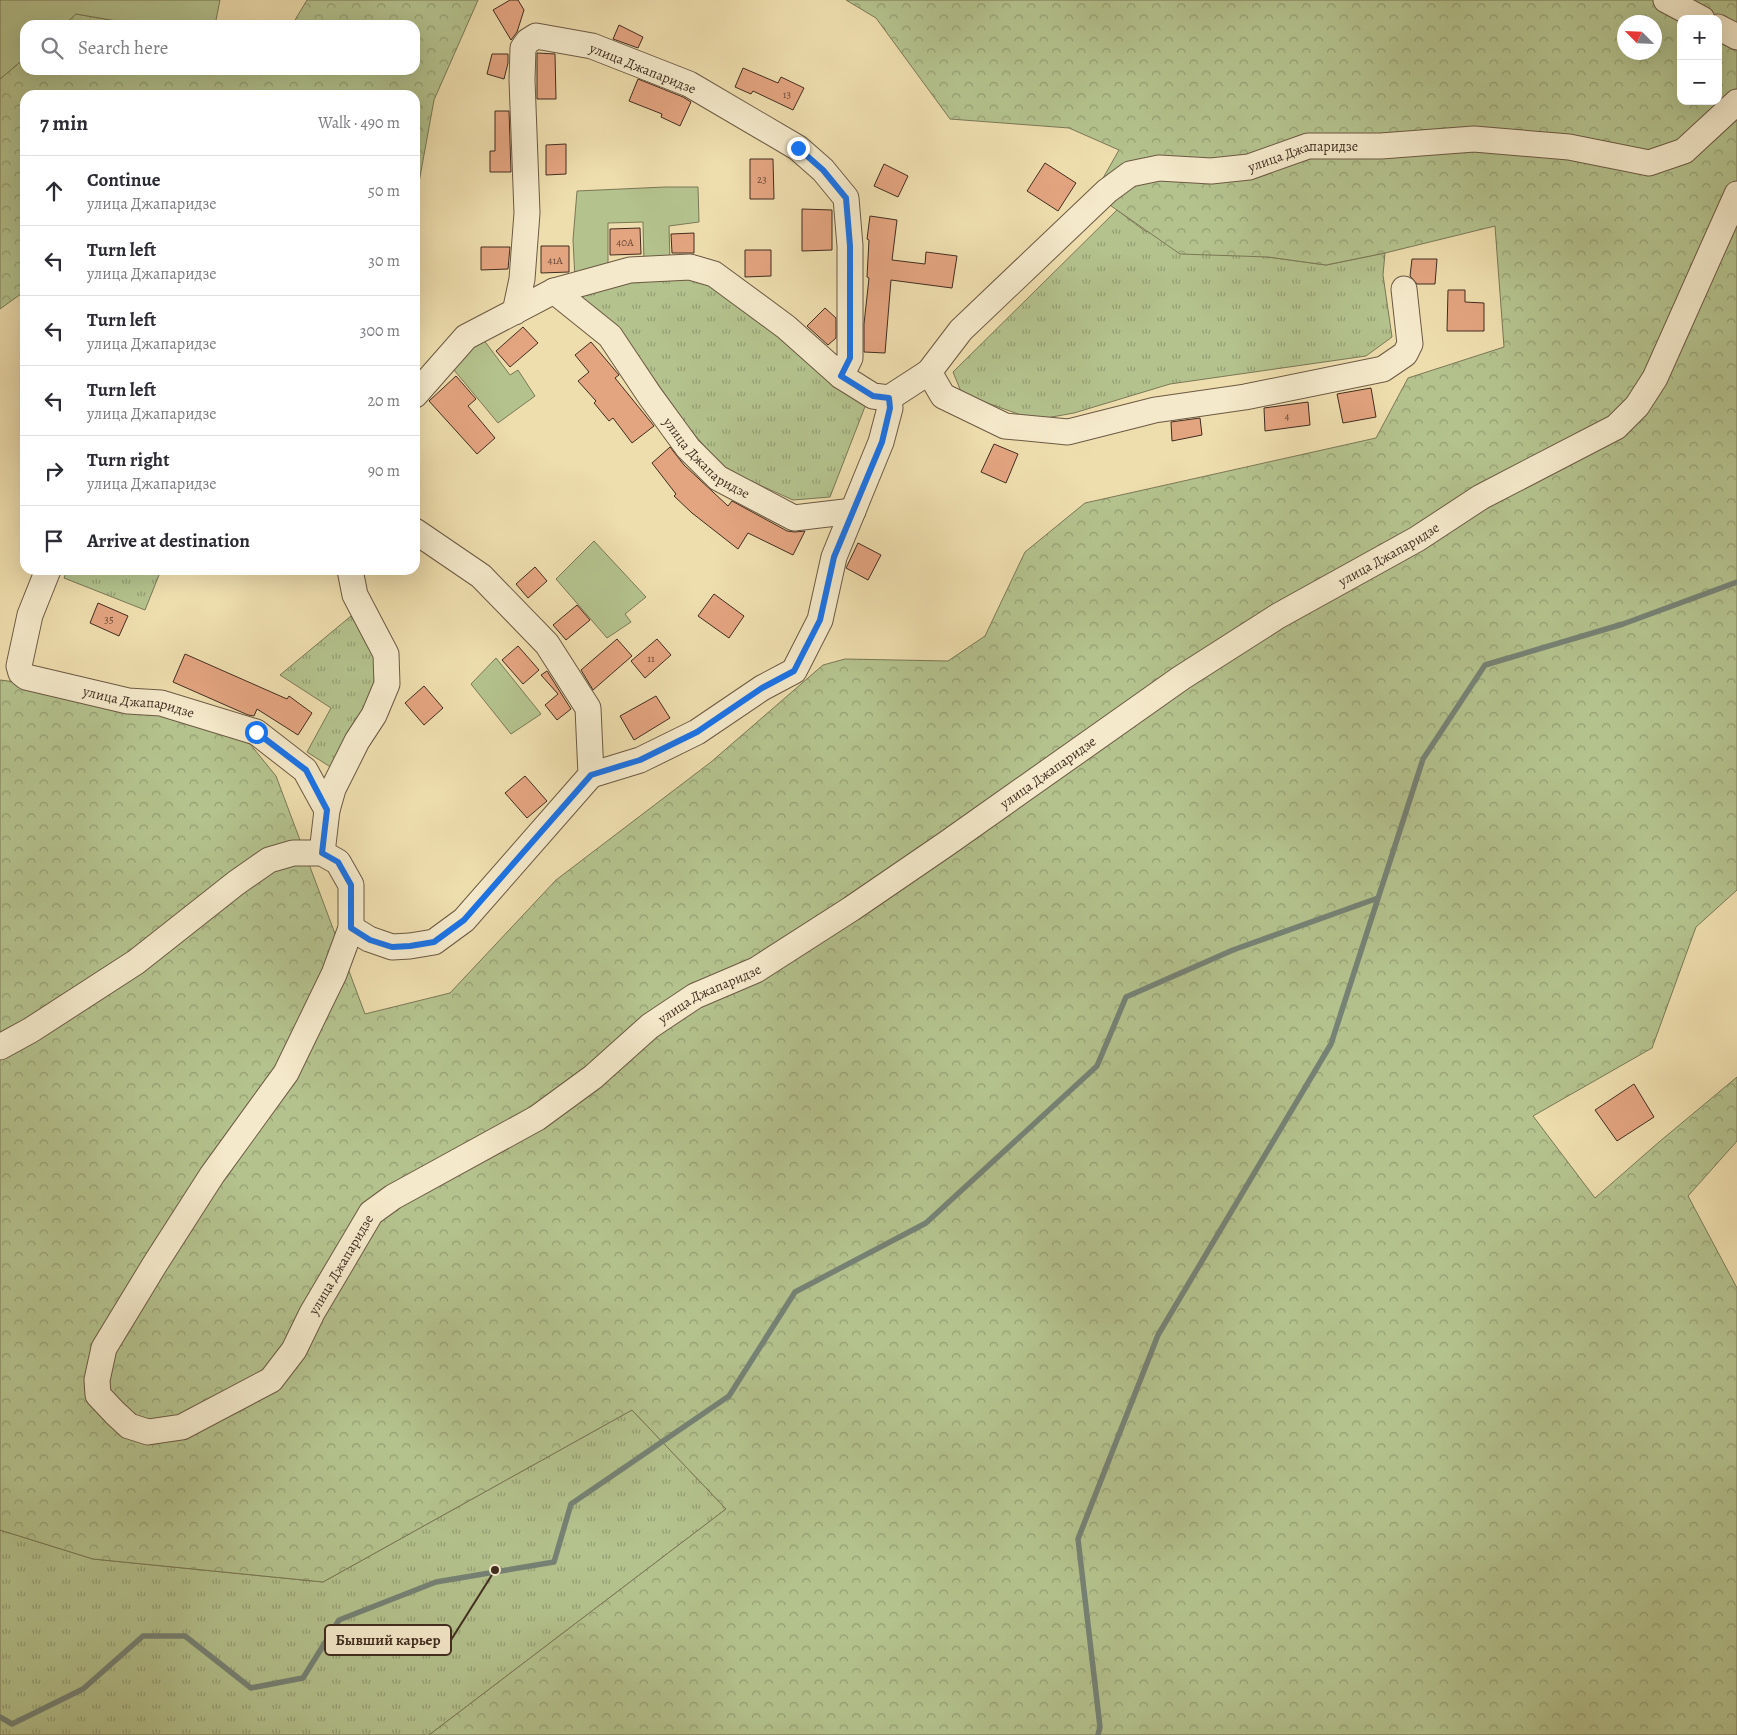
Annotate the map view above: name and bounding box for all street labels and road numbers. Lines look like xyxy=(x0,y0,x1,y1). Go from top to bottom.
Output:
street label: улица Джапаридзе xyxy=(586,38,699,99)
street label: улица Джапаридзе xyxy=(1244,137,1358,177)
street label: улица Джапаридзе xyxy=(658,413,753,503)
street label: улица Джапаридзе xyxy=(1334,518,1443,591)
street label: улица Джапаридзе xyxy=(80,682,197,723)
street label: улица Джапаридзе xyxy=(995,732,1100,814)
street label: улица Джапаридзе xyxy=(654,960,765,1029)
street label: улица Джапаридзе xyxy=(304,1211,378,1319)

